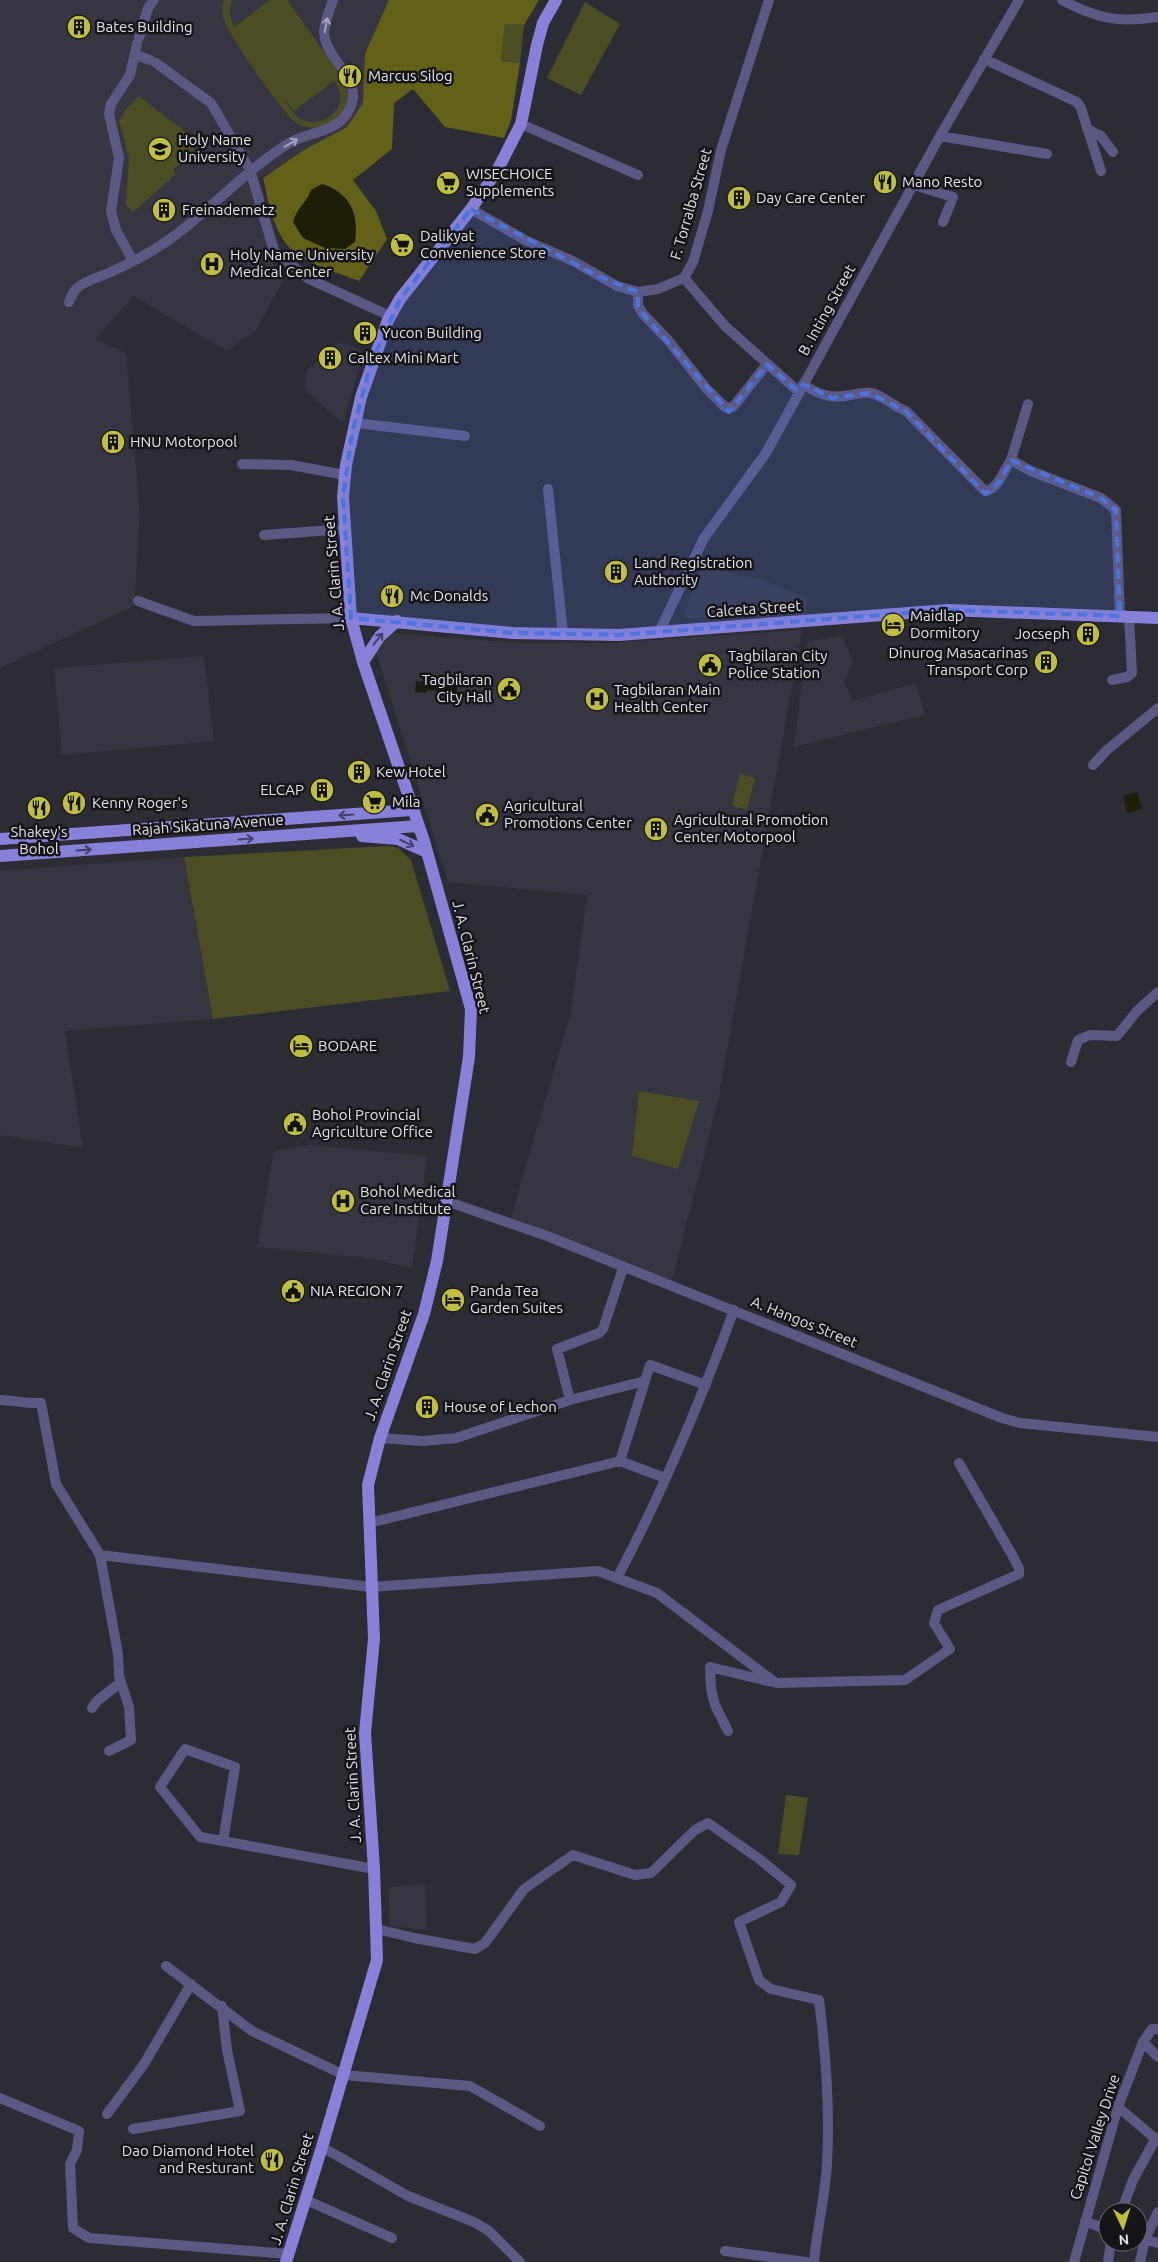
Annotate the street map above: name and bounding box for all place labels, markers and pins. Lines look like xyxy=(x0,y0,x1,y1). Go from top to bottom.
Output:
building icon: Bates Building xyxy=(66,14,92,40)
place label: Bates Building xyxy=(96,18,193,35)
restaurant icon: Marcus Silog xyxy=(337,63,363,89)
place label: Marcus Silog xyxy=(368,67,453,84)
place label: Holy Name University xyxy=(178,131,251,165)
school or university icon: Holy Name University xyxy=(147,136,173,162)
place label: WISECHOICE Supplements xyxy=(466,165,554,199)
restaurant icon: Mano Resto xyxy=(872,169,898,195)
supermarket icon: WISECHOICE Supplements xyxy=(435,170,461,196)
place label: Mano Resto xyxy=(902,173,982,190)
building icon: Day Care Center xyxy=(726,185,752,211)
place label: Day Care Center xyxy=(756,189,865,206)
building icon: Freinademetz xyxy=(151,197,177,223)
place label: Freinademetz xyxy=(182,201,275,218)
place label: Dalikyat Convenience Store xyxy=(420,227,546,261)
supermarket icon: Dalikyat Convenience Store xyxy=(389,232,415,258)
place label: Holy Name University Medical Center xyxy=(230,246,374,280)
hospital icon: Holy Name University Medical Center xyxy=(199,251,225,277)
building icon: Yucon Building xyxy=(352,320,378,346)
place label: Yucon Building xyxy=(382,324,482,341)
building icon: Caltex Mini Mart xyxy=(317,345,343,371)
place label: Caltex Mini Mart xyxy=(348,349,459,366)
building icon: HNU Motorpool xyxy=(100,429,126,455)
place label: HNU Motorpool xyxy=(130,433,237,450)
place label: Land Registration Authority xyxy=(634,554,753,588)
building icon: Land Registration Authority xyxy=(603,559,629,585)
restaurant icon: Mc Donalds xyxy=(379,583,405,609)
place label: Mc Donalds xyxy=(410,587,488,604)
place label: Maidlap Dormitory xyxy=(910,607,980,641)
hotel icon: Maidlap Dormitory xyxy=(880,612,906,638)
building icon: Jocseph xyxy=(1075,621,1101,647)
place label: Jocseph xyxy=(1015,625,1070,642)
place label: Dinurog Masacarinas Transport Corp xyxy=(888,644,1028,678)
place label: Tagbilaran City Police Station xyxy=(728,647,828,681)
building icon: Dinurog Masacarinas Transport Corp xyxy=(1033,649,1059,675)
public building icon: Tagbilaran City Police Station xyxy=(697,652,723,678)
place label: Tagbilaran City Hall xyxy=(422,671,492,705)
public building icon: Tagbilaran City Hall xyxy=(496,676,522,702)
place label: Tagbilaran Main Health Center xyxy=(614,681,721,715)
hospital icon: Tagbilaran Main Health Center xyxy=(584,686,610,712)
building icon: Kew Hotel xyxy=(346,759,372,785)
place label: Kew Hotel xyxy=(376,763,446,780)
building icon: ELCAP xyxy=(309,777,335,803)
place label: ELCAP xyxy=(260,781,304,798)
supermarket icon: Mila xyxy=(361,789,387,815)
restaurant icon: Kenny Roger's xyxy=(61,790,87,816)
place label: Mila xyxy=(392,793,420,810)
place label: Kenny Roger's xyxy=(92,794,188,811)
restaurant icon: Shakey's Bohol xyxy=(26,795,52,821)
place label: Agricultural Promotions Center xyxy=(504,797,632,831)
public building icon: Agricultural Promotions Center xyxy=(474,802,500,828)
place label: Agricultural Promotion Center Motorpool xyxy=(674,811,828,845)
building icon: Agricultural Promotion Center Motorpool xyxy=(643,816,669,842)
place label: Shakey's Bohol xyxy=(10,823,68,857)
hotel icon: BODARE xyxy=(288,1033,314,1059)
place label: BODARE xyxy=(318,1037,377,1054)
place label: Bohol Provincial Agriculture Office xyxy=(312,1106,433,1140)
public building icon: Bohol Provincial Agriculture Office xyxy=(282,1111,308,1137)
place label: Bohol Medical Care Institute xyxy=(360,1183,455,1217)
hospital icon: Bohol Medical Care Institute xyxy=(330,1188,356,1214)
public building icon: NIA REGION 7 xyxy=(280,1278,306,1304)
place label: NIA REGION 7 xyxy=(310,1282,403,1299)
place label: Panda Tea Garden Suites xyxy=(470,1282,563,1316)
hotel icon: Panda Tea Garden Suites xyxy=(440,1287,466,1313)
building icon: House of Lechon xyxy=(414,1394,440,1420)
place label: House of Lechon xyxy=(444,1398,557,1415)
place label: Dao Diamond Hotel and Resturant xyxy=(122,2142,254,2176)
restaurant icon: Dao Diamond Hotel and Resturant xyxy=(259,2147,285,2173)

